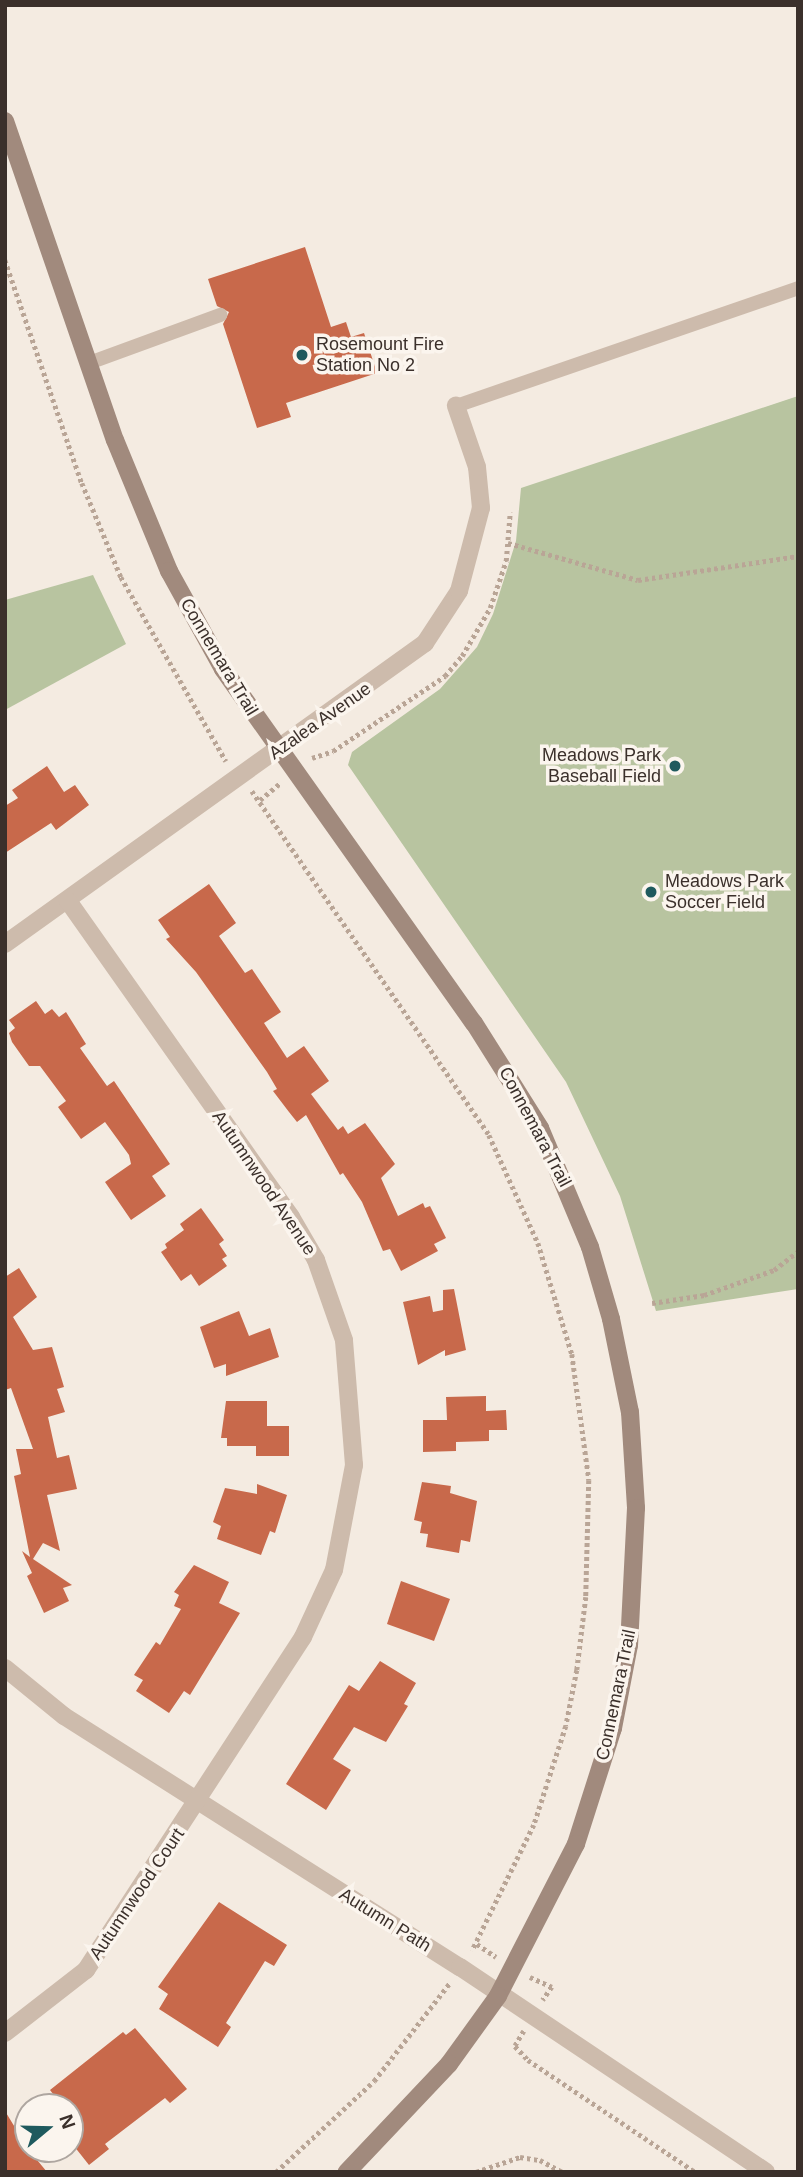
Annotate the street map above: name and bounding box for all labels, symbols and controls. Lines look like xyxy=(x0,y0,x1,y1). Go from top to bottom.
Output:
place label: Rosemount Fire Station No 2 xyxy=(316,334,444,376)
marker: Rosemount Fire Station No 2 xyxy=(294,347,310,363)
street label: Connemara Trail xyxy=(175,594,263,720)
street label: Azalea Avenue xyxy=(264,678,376,764)
place label: Meadows Park Baseball Field xyxy=(542,745,661,788)
marker: Meadows Park Baseball Field xyxy=(667,758,683,774)
place label: Meadows Park Soccer Field xyxy=(665,871,784,914)
marker: Meadows Park Soccer Field xyxy=(643,884,659,900)
street label: Connemara Trail xyxy=(494,1063,576,1191)
street label: Autumnwood Avenue xyxy=(207,1106,321,1260)
street label: Connemara Trail xyxy=(592,1628,640,1762)
street label: Autumnwood Court xyxy=(85,1824,189,1964)
street label: Autumn Path xyxy=(335,1883,435,1957)
north arrow xyxy=(14,2093,84,2163)
text: N xyxy=(55,2112,80,2132)

